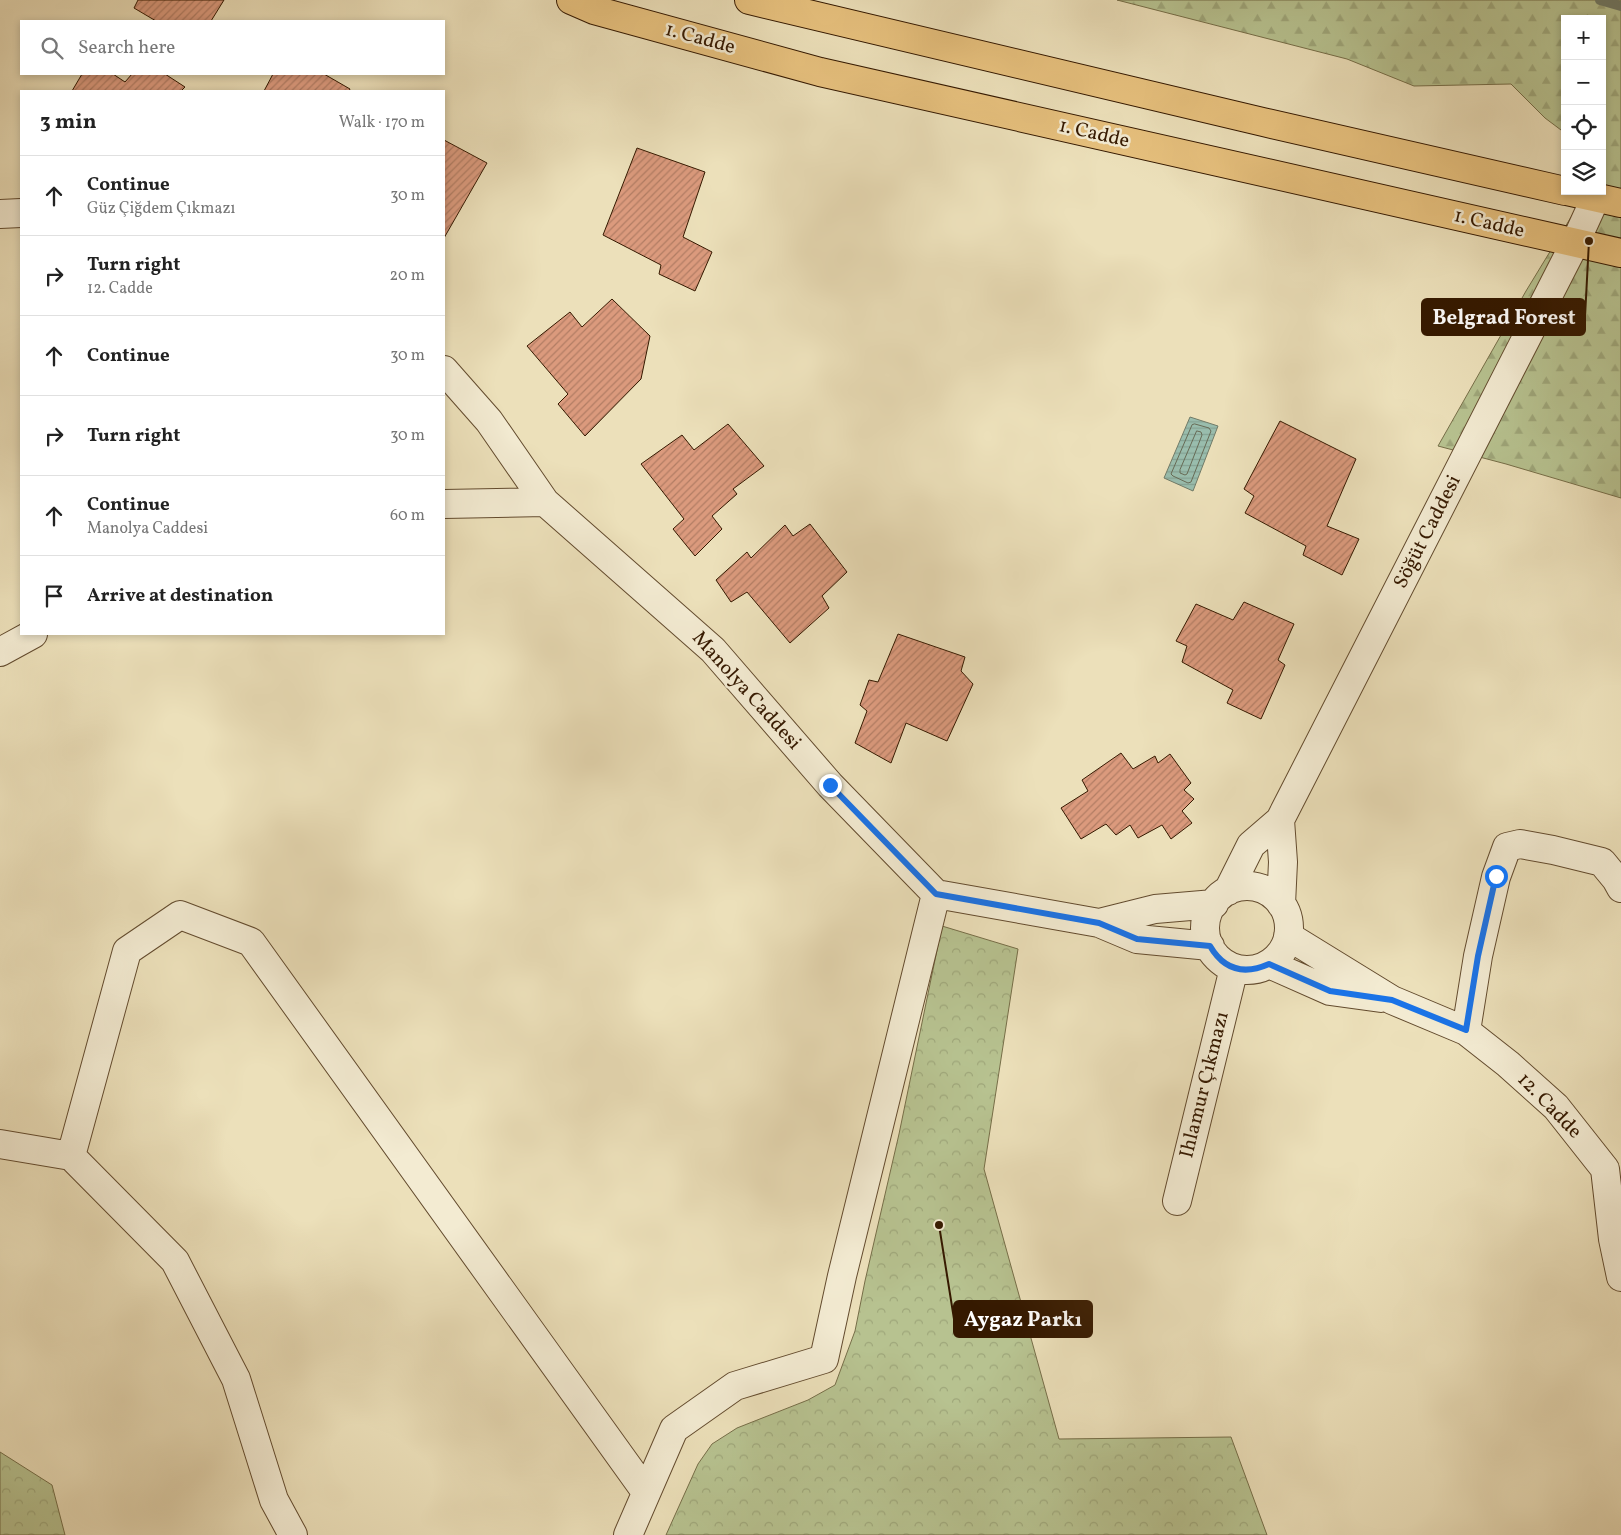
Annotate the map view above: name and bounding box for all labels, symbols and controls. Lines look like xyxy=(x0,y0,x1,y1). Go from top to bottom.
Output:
map controls xyxy=(1561,15,1606,195)
button: + xyxy=(1561,15,1606,60)
street label: 1. Cadde xyxy=(662,16,738,62)
search box xyxy=(20,20,445,75)
icon: search xyxy=(38,34,66,62)
text: Search here xyxy=(78,35,175,61)
button: − xyxy=(1561,60,1606,105)
button: locate xyxy=(1561,105,1606,150)
text: 3 min xyxy=(40,108,96,137)
text: Walk · 170 m xyxy=(339,112,425,134)
street label: 1. Cadde xyxy=(1056,112,1132,156)
button: layers xyxy=(1561,150,1606,195)
text: Continue xyxy=(87,172,170,198)
icon: ahead xyxy=(40,182,68,210)
text: 30 m xyxy=(390,185,425,207)
text: Güz Çiğdem Çıkmazı xyxy=(87,198,235,220)
street label: 1. Cadde xyxy=(1451,202,1527,246)
text: Turn right xyxy=(87,252,180,278)
icon: right xyxy=(40,262,68,290)
text: 20 m xyxy=(390,265,425,287)
text: 12. Cadde xyxy=(87,278,153,300)
callout: Belgrad Forest xyxy=(1422,299,1585,335)
text: Belgrad Forest xyxy=(1432,304,1576,333)
icon: ahead xyxy=(40,342,68,370)
text: Continue xyxy=(87,343,170,369)
text: 30 m xyxy=(390,345,425,367)
icon: right xyxy=(40,422,68,450)
text: Turn right xyxy=(87,423,180,449)
text: 30 m xyxy=(390,425,425,447)
street label: Söğüt Caddesi xyxy=(1387,470,1469,594)
text: Continue xyxy=(87,492,170,518)
icon: ahead xyxy=(40,502,68,530)
text: 60 m xyxy=(390,505,425,527)
text: Manolya Caddesi xyxy=(87,518,208,540)
icon: arrive xyxy=(40,582,68,610)
text: Arrive at destination xyxy=(87,583,273,609)
street label: Manolya Caddesi xyxy=(685,625,807,757)
route end xyxy=(819,774,842,797)
route start xyxy=(1485,865,1508,888)
street label: Ihlamur Çıkmazı xyxy=(1173,1009,1237,1161)
street label: 12. Cadde xyxy=(1510,1067,1588,1145)
callout: Aygaz Parkı xyxy=(954,1301,1092,1337)
text: Aygaz Parkı xyxy=(964,1306,1082,1335)

